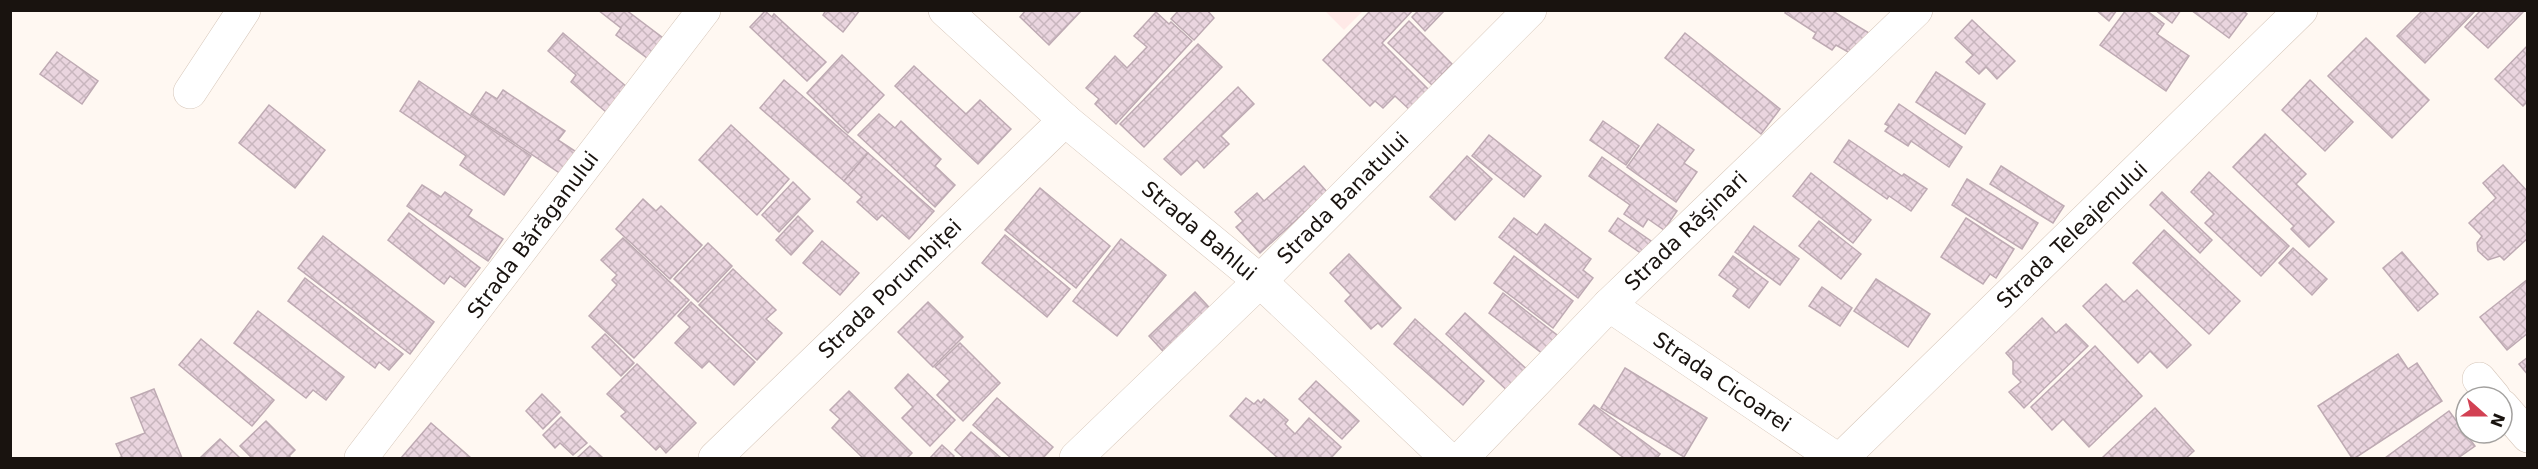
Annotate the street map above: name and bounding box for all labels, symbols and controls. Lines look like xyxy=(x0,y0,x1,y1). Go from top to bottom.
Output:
street label: Strada Banatului xyxy=(1272,127,1414,269)
street label: Strada Bărăganului xyxy=(462,147,604,323)
street label: Strada Teleajenului xyxy=(1992,157,2152,313)
street label: Strada Rășinari xyxy=(1620,167,1752,295)
street label: Strada Bahlui xyxy=(1137,176,1261,286)
street label: Strada Porumbiței xyxy=(814,215,966,363)
street label: Strada Cicoarei xyxy=(1649,327,1795,437)
north arrow xyxy=(2454,385,2514,445)
text: N xyxy=(2486,411,2509,430)

